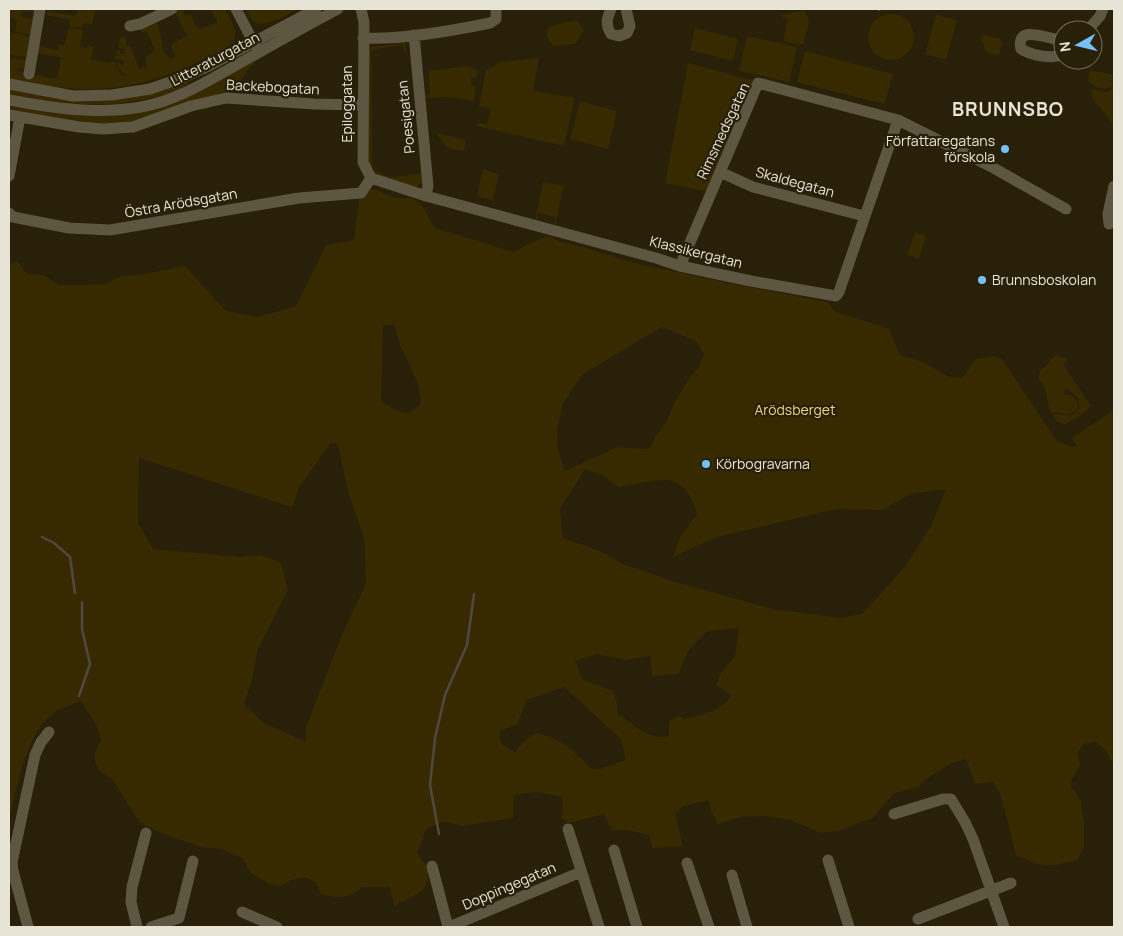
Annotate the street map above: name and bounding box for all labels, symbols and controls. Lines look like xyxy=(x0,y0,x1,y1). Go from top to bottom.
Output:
north arrow xyxy=(1053,20,1103,70)
street label: Litteraturgatan xyxy=(167,27,262,90)
text: N xyxy=(1055,41,1075,53)
street label: Epiloggatan xyxy=(337,65,356,143)
street label: Backebogatan xyxy=(226,75,320,98)
street label: Rimsmedsgatan xyxy=(692,79,753,182)
street label: Poesigatan xyxy=(392,80,419,154)
district label: BRUNNSBO xyxy=(952,96,1064,122)
place label: Författaregatans förskola xyxy=(886,131,995,166)
marker: Författaregatans förskola xyxy=(999,143,1011,155)
street label: Skaldegatan xyxy=(754,162,837,201)
street label: Östra Arödsgatan xyxy=(123,183,239,222)
street label: Klassikergatan xyxy=(648,231,744,272)
place label: Brunnsboskolan xyxy=(992,270,1096,289)
marker: Brunnsboskolan xyxy=(976,274,988,286)
park label: Arödsberget xyxy=(754,400,836,419)
place label: Körbogravarna xyxy=(716,454,810,473)
marker: Körbogravarna xyxy=(700,458,712,470)
street label: Doppingegatan xyxy=(459,857,559,914)

